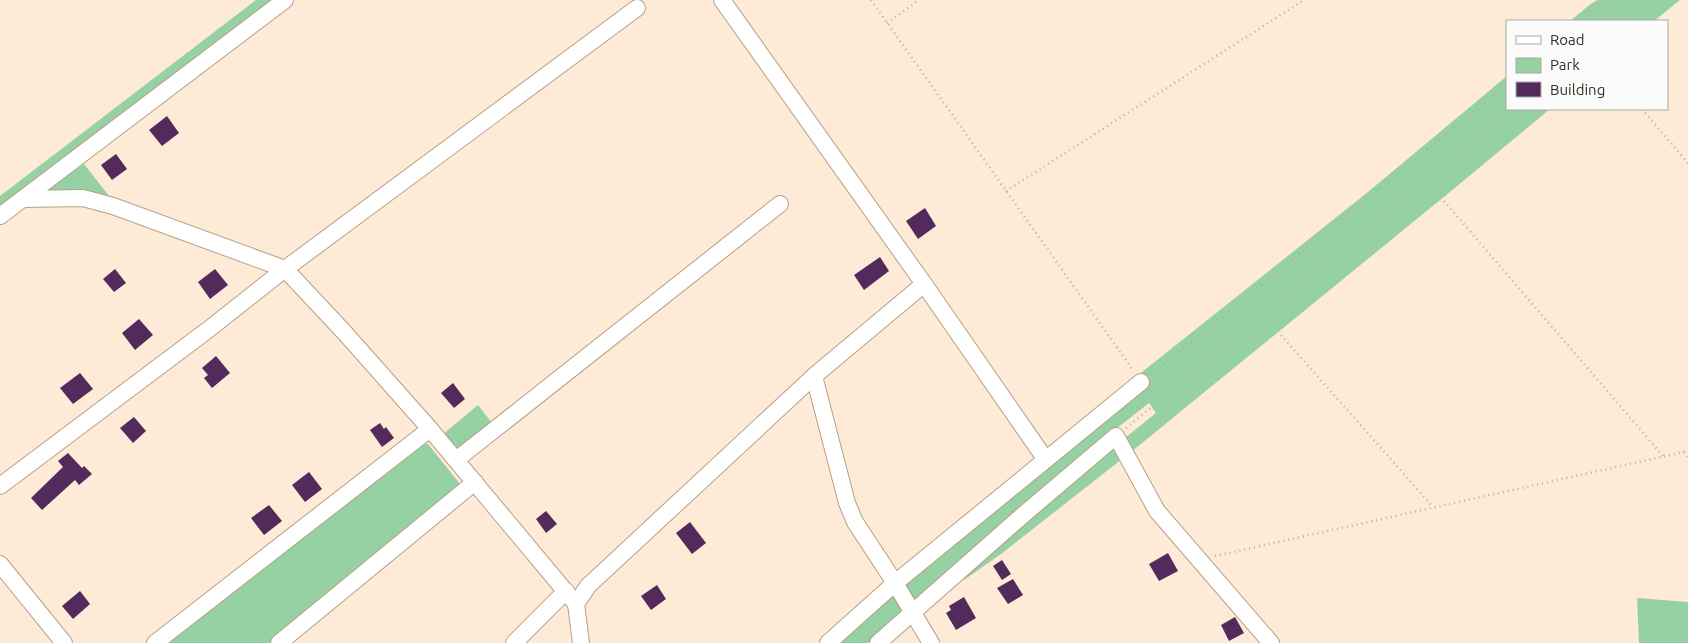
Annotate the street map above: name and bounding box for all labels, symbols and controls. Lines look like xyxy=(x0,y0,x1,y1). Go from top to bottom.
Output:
legend xyxy=(1506,20,1668,110)
text: Road xyxy=(1550,31,1585,48)
text: Park xyxy=(1550,56,1580,73)
text: Building xyxy=(1550,81,1605,98)

